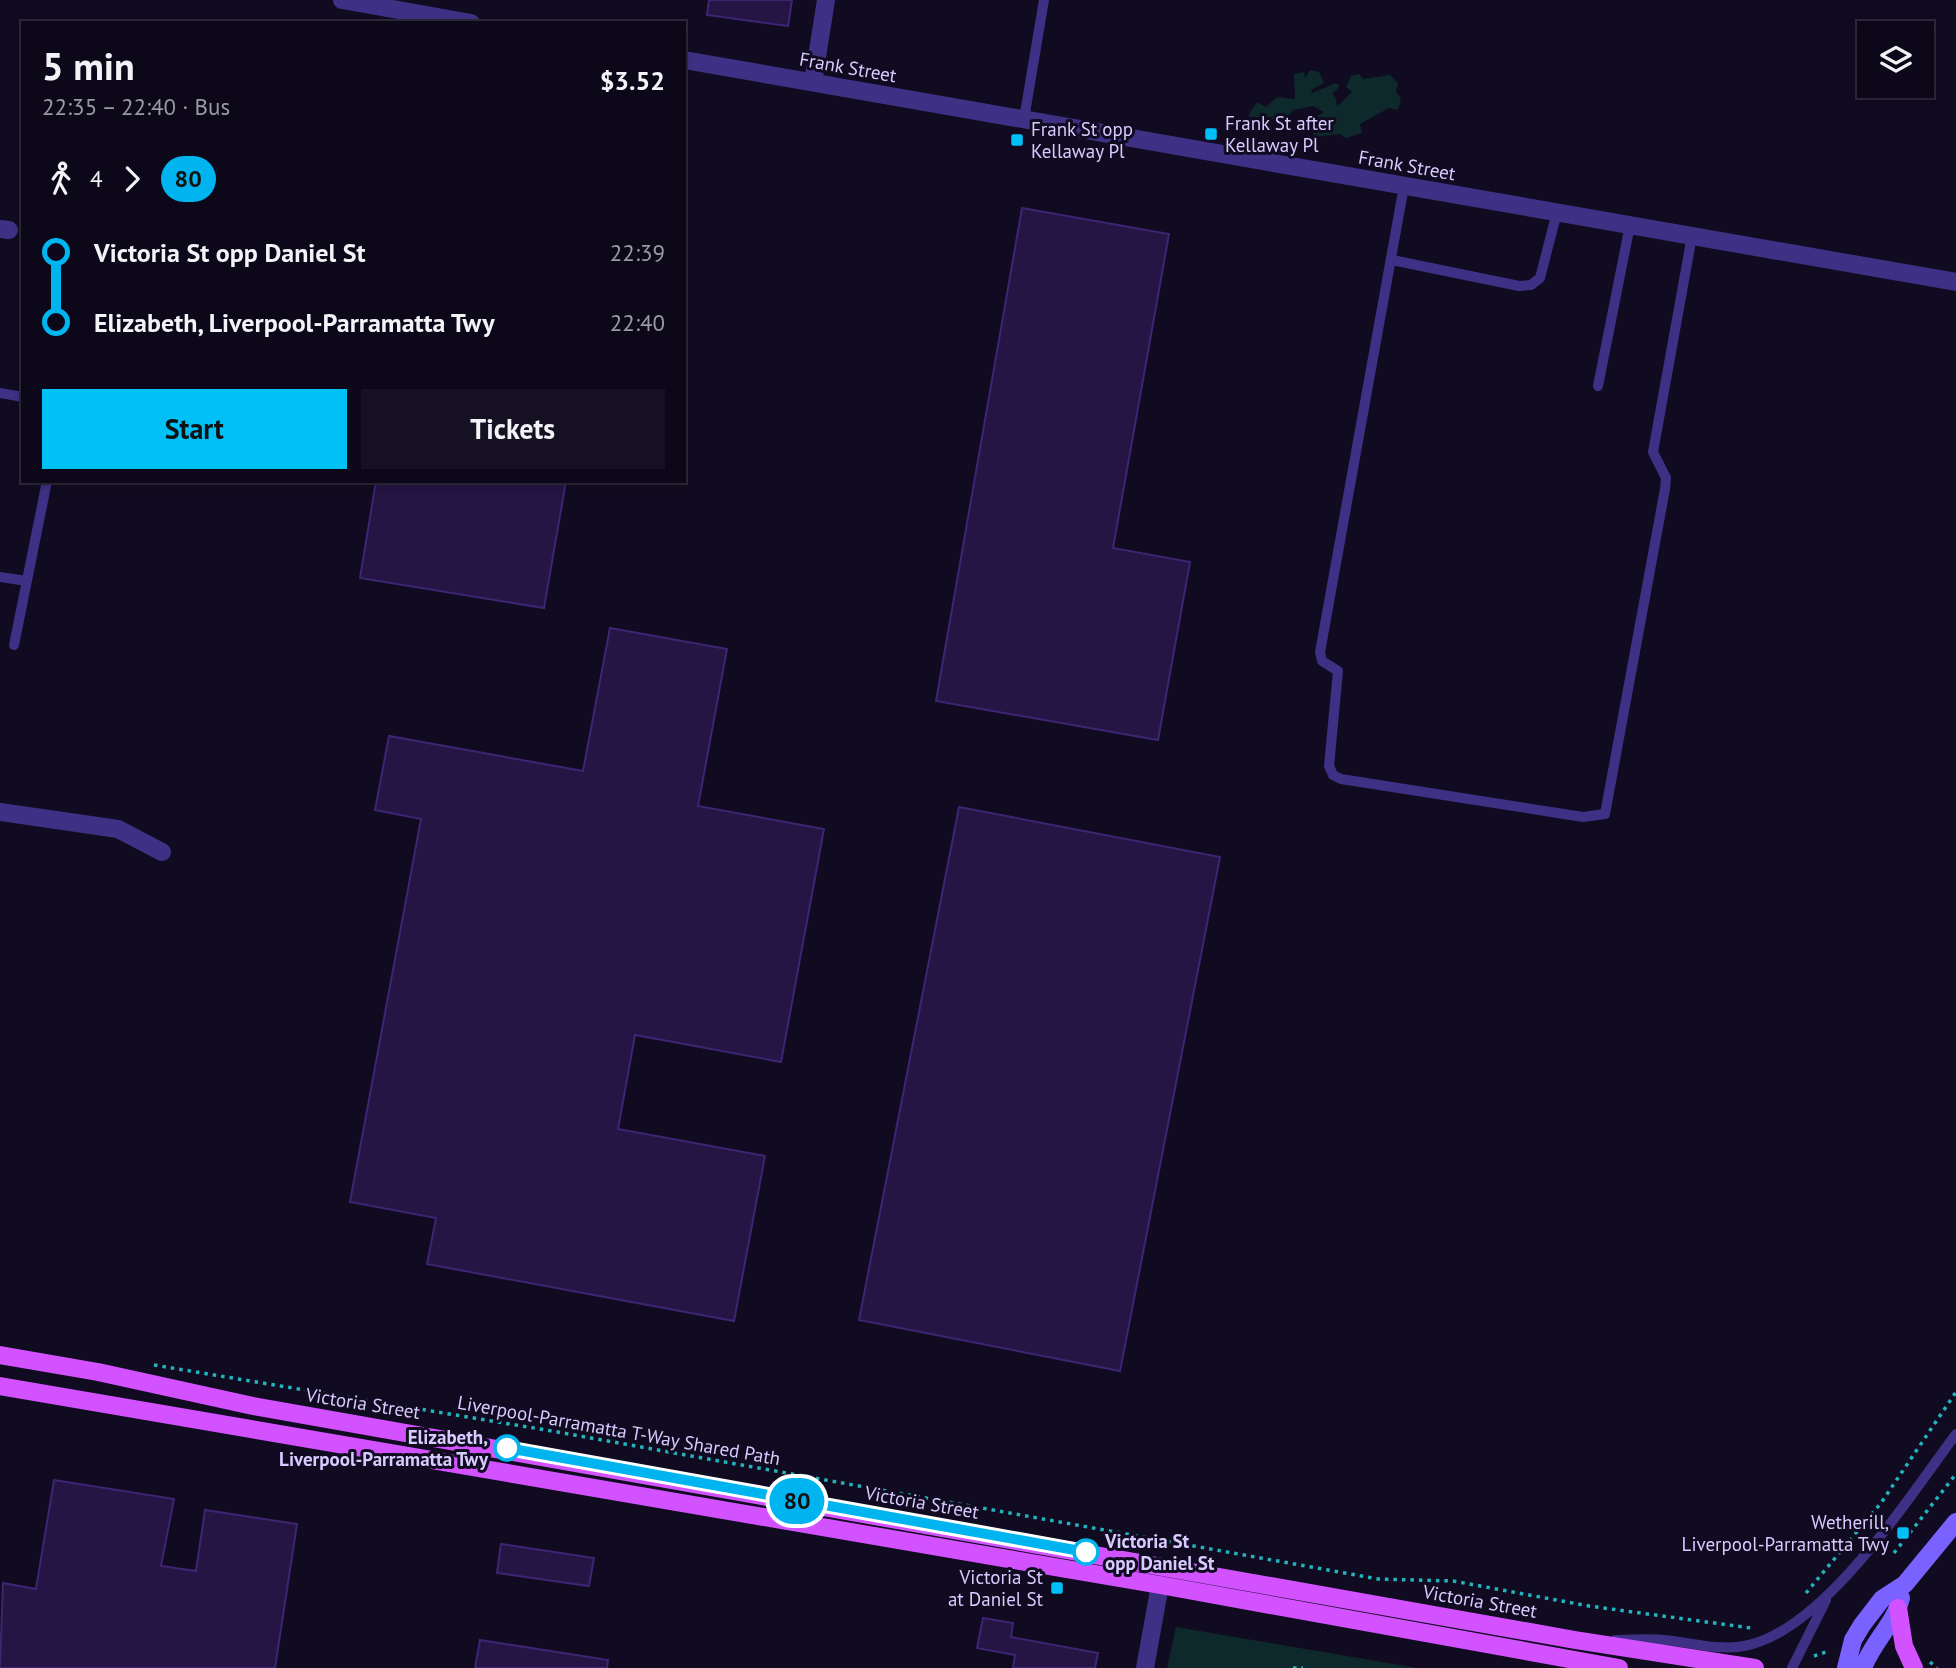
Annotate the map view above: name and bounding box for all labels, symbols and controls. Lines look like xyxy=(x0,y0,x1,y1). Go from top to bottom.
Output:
map controls xyxy=(1857,21,1934,98)
button: layers xyxy=(1857,21,1934,98)
text: 5 min xyxy=(42,41,135,90)
street label: Frank Street xyxy=(798,47,899,87)
text: $3.52 xyxy=(600,64,665,97)
text: 22:35 – 22:40 · Bus xyxy=(42,92,230,121)
place label: Frank St after Kellaway Pl xyxy=(1225,111,1334,157)
place label: Frank St opp Kellaway Pl xyxy=(1031,117,1133,163)
marker: Frank St after Kellaway Pl xyxy=(1203,126,1219,142)
marker: Frank St opp Kellaway Pl xyxy=(1009,132,1025,148)
street label: Frank Street xyxy=(1357,145,1458,185)
icon: walk xyxy=(42,160,80,198)
icon: forward xyxy=(113,160,151,198)
text: 80 xyxy=(175,163,202,194)
text: 4 xyxy=(90,164,103,193)
text: Victoria St opp Daniel St xyxy=(94,236,366,269)
text: 22:39 xyxy=(610,238,665,267)
text: Elizabeth, Liverpool-Parramatta Twy xyxy=(94,306,495,339)
text: 22:40 xyxy=(610,308,665,337)
button: Start xyxy=(42,389,347,469)
button: Tickets xyxy=(361,389,665,469)
street label: Victoria Street xyxy=(303,1382,422,1424)
street label: Liverpool-Parramatta T-Way Shared Path xyxy=(456,1390,782,1470)
place label: Elizabeth, Liverpool-Parramatta Twy xyxy=(279,1425,489,1471)
marker: Elizabeth, Liverpool-Parramatta Twy xyxy=(494,1435,520,1461)
line badge: 80 xyxy=(766,1478,828,1524)
street label: Victoria Street xyxy=(862,1480,981,1524)
text: 80 xyxy=(783,1485,811,1516)
place label: Wetherill, Liverpool-Parramatta Twy xyxy=(1682,1510,1889,1556)
marker: Wetherill, Liverpool-Parramatta Twy xyxy=(1895,1525,1911,1541)
place label: Victoria St opp Daniel St xyxy=(1104,1529,1215,1575)
marker: Victoria St opp Daniel St xyxy=(1073,1539,1099,1565)
place label: Victoria St at Daniel St xyxy=(948,1565,1044,1611)
street label: Victoria Street xyxy=(1420,1579,1539,1623)
marker: Victoria St at Daniel St xyxy=(1049,1580,1065,1596)

